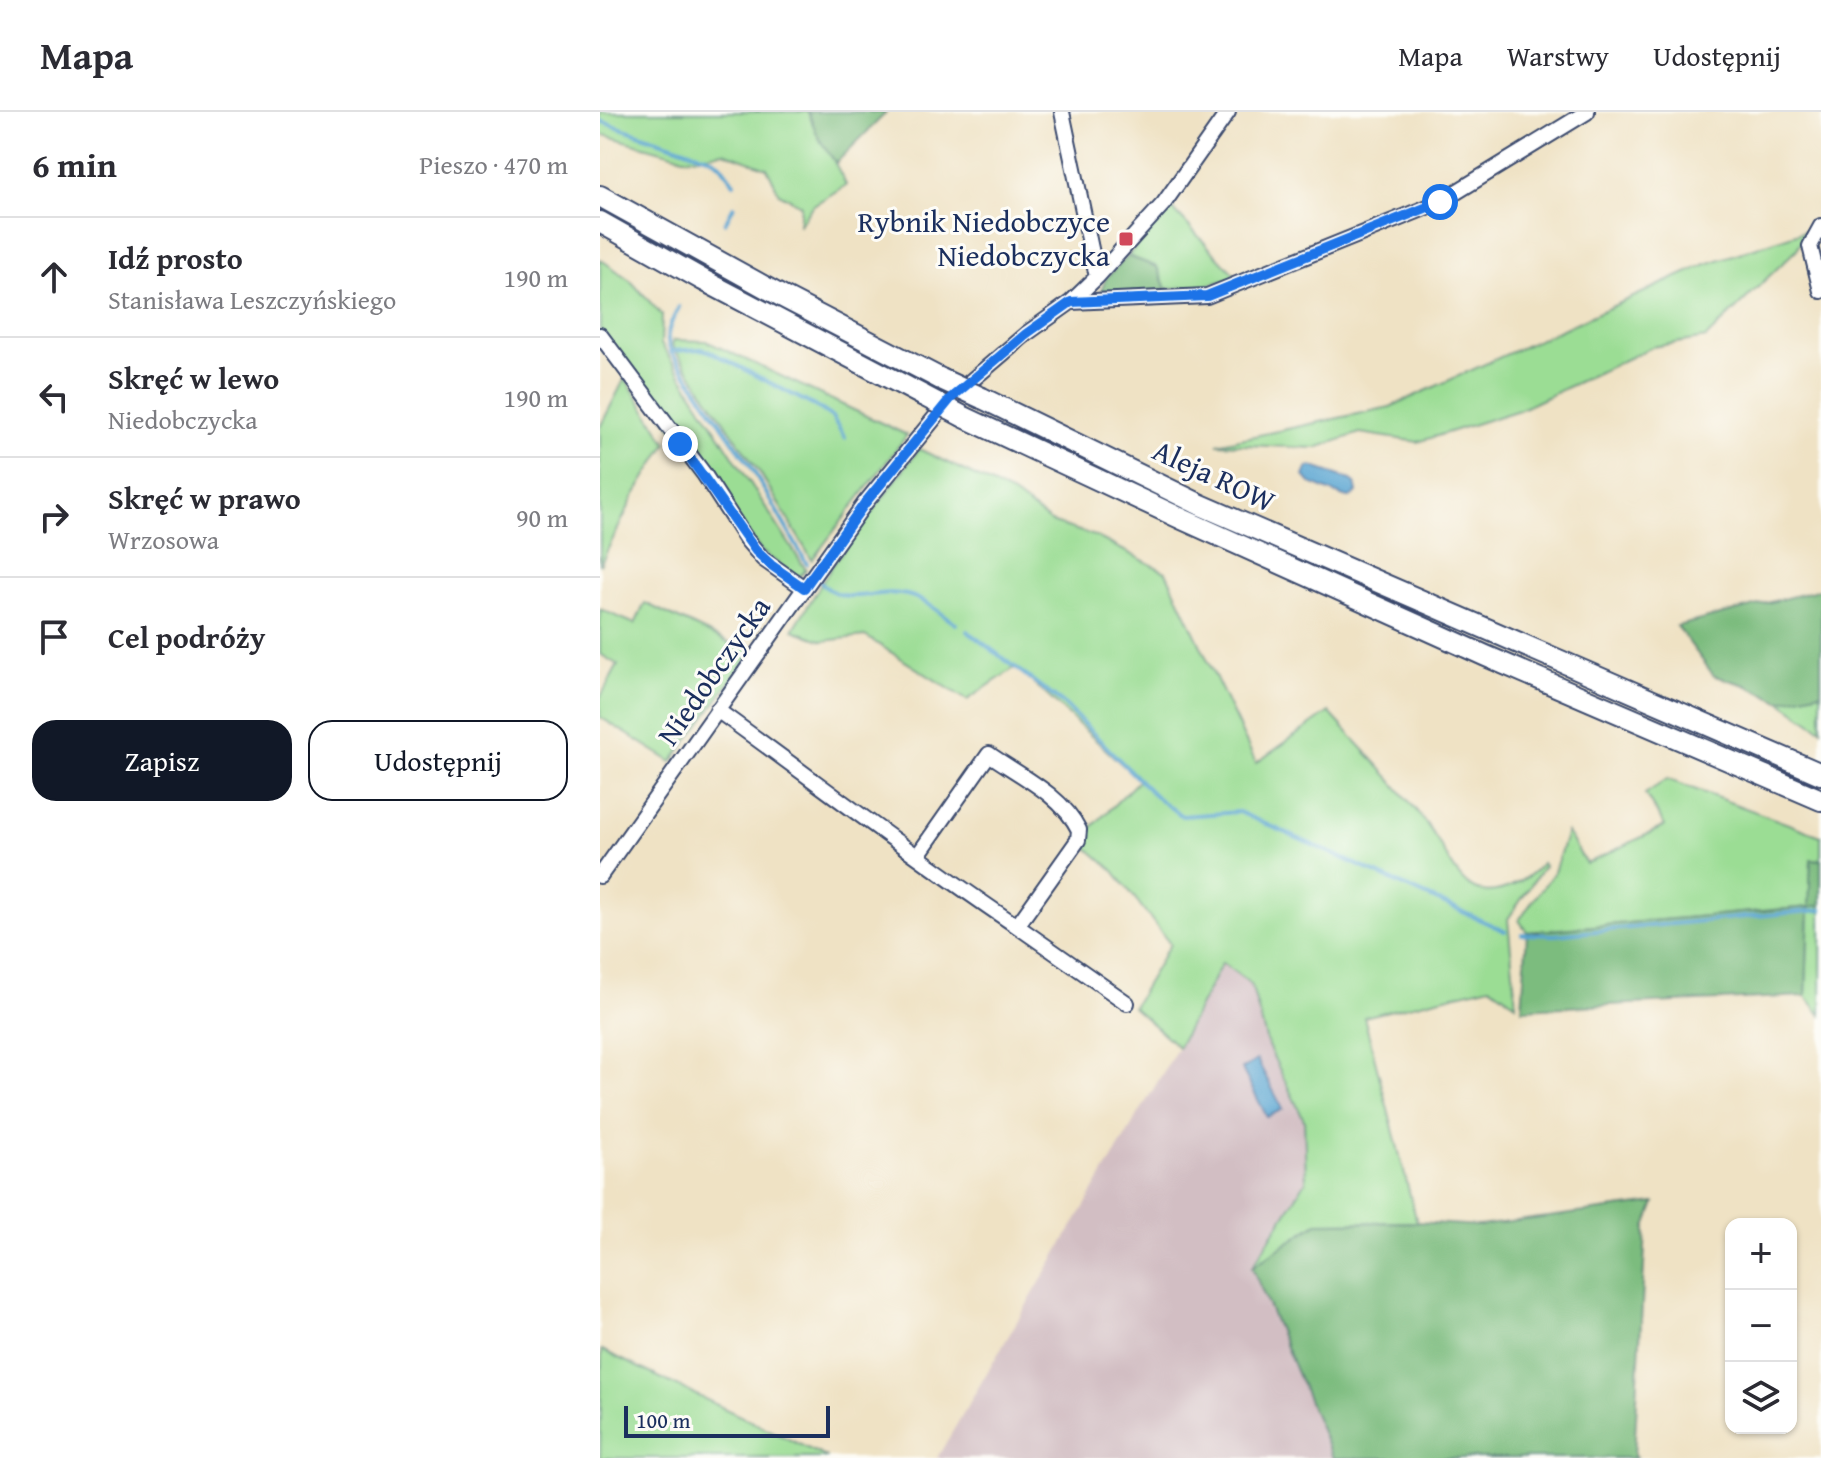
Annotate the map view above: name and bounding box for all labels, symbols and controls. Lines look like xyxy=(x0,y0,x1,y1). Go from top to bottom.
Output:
text: Mapa xyxy=(40,27,133,83)
text: Mapa xyxy=(1398,35,1463,76)
text: Warstwy xyxy=(1507,35,1609,76)
text: Udostępnij xyxy=(1653,35,1781,76)
text: 6 min xyxy=(32,140,117,189)
text: Pieszo · 470 m xyxy=(419,145,568,184)
route start xyxy=(1422,184,1458,220)
place label: Rybnik Niedobczyce Niedobczycka xyxy=(857,199,1110,277)
marker: Rybnik Niedobczyce Niedobczycka xyxy=(1117,230,1135,248)
text: Idź prosto xyxy=(108,236,243,280)
icon: ahead xyxy=(32,255,76,299)
text: 190 m xyxy=(503,258,568,297)
text: Stanisława Leszczyńskiego xyxy=(108,280,396,319)
text: Skręć w lewo xyxy=(108,356,279,400)
icon: left xyxy=(32,375,76,419)
text: 190 m xyxy=(503,378,568,417)
text: Niedobczycka xyxy=(108,400,258,439)
route end xyxy=(662,426,698,462)
street label: Aleja ROW xyxy=(1146,428,1283,523)
text: Skręć w prawo xyxy=(108,476,301,520)
icon: right xyxy=(32,495,76,539)
text: 90 m xyxy=(516,498,568,537)
text: Wrzosowa xyxy=(108,520,219,559)
street label: Niedobczycka xyxy=(646,587,781,754)
icon: arrive xyxy=(32,615,76,659)
text: Cel podróży xyxy=(108,615,265,659)
button: Zapisz xyxy=(32,720,292,801)
button: Udostępnij xyxy=(308,720,568,801)
map controls xyxy=(1725,1218,1797,1434)
button: + xyxy=(1725,1218,1797,1290)
button: − xyxy=(1725,1290,1797,1362)
button: layers xyxy=(1725,1362,1797,1434)
scale bar xyxy=(624,1402,830,1438)
text: 100 m xyxy=(636,1404,691,1436)

